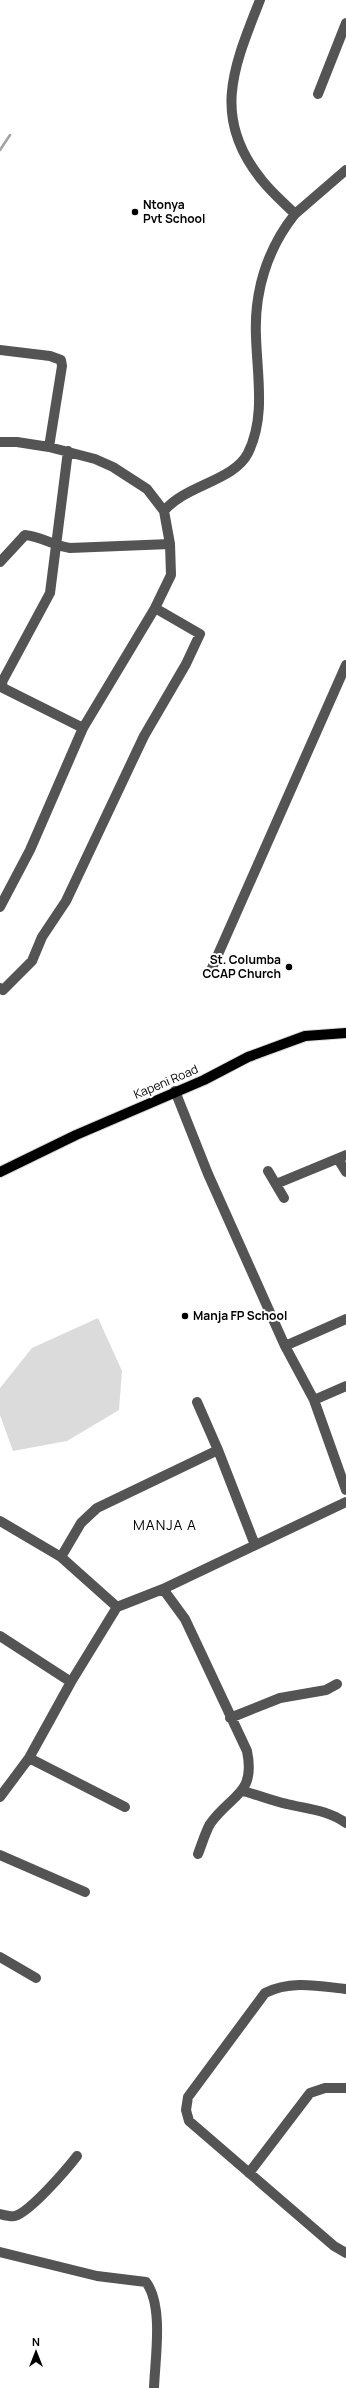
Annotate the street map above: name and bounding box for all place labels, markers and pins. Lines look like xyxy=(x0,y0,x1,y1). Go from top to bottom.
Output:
place label: Ntonya Pvt School xyxy=(143,196,205,227)
marker: Ntonya Pvt School xyxy=(130,207,140,217)
place label: St. Columba CCAP Church xyxy=(202,951,281,982)
marker: St. Columba CCAP Church xyxy=(284,962,294,972)
place label: Manja FP School xyxy=(193,1307,287,1324)
marker: Manja FP School xyxy=(180,1311,190,1321)

